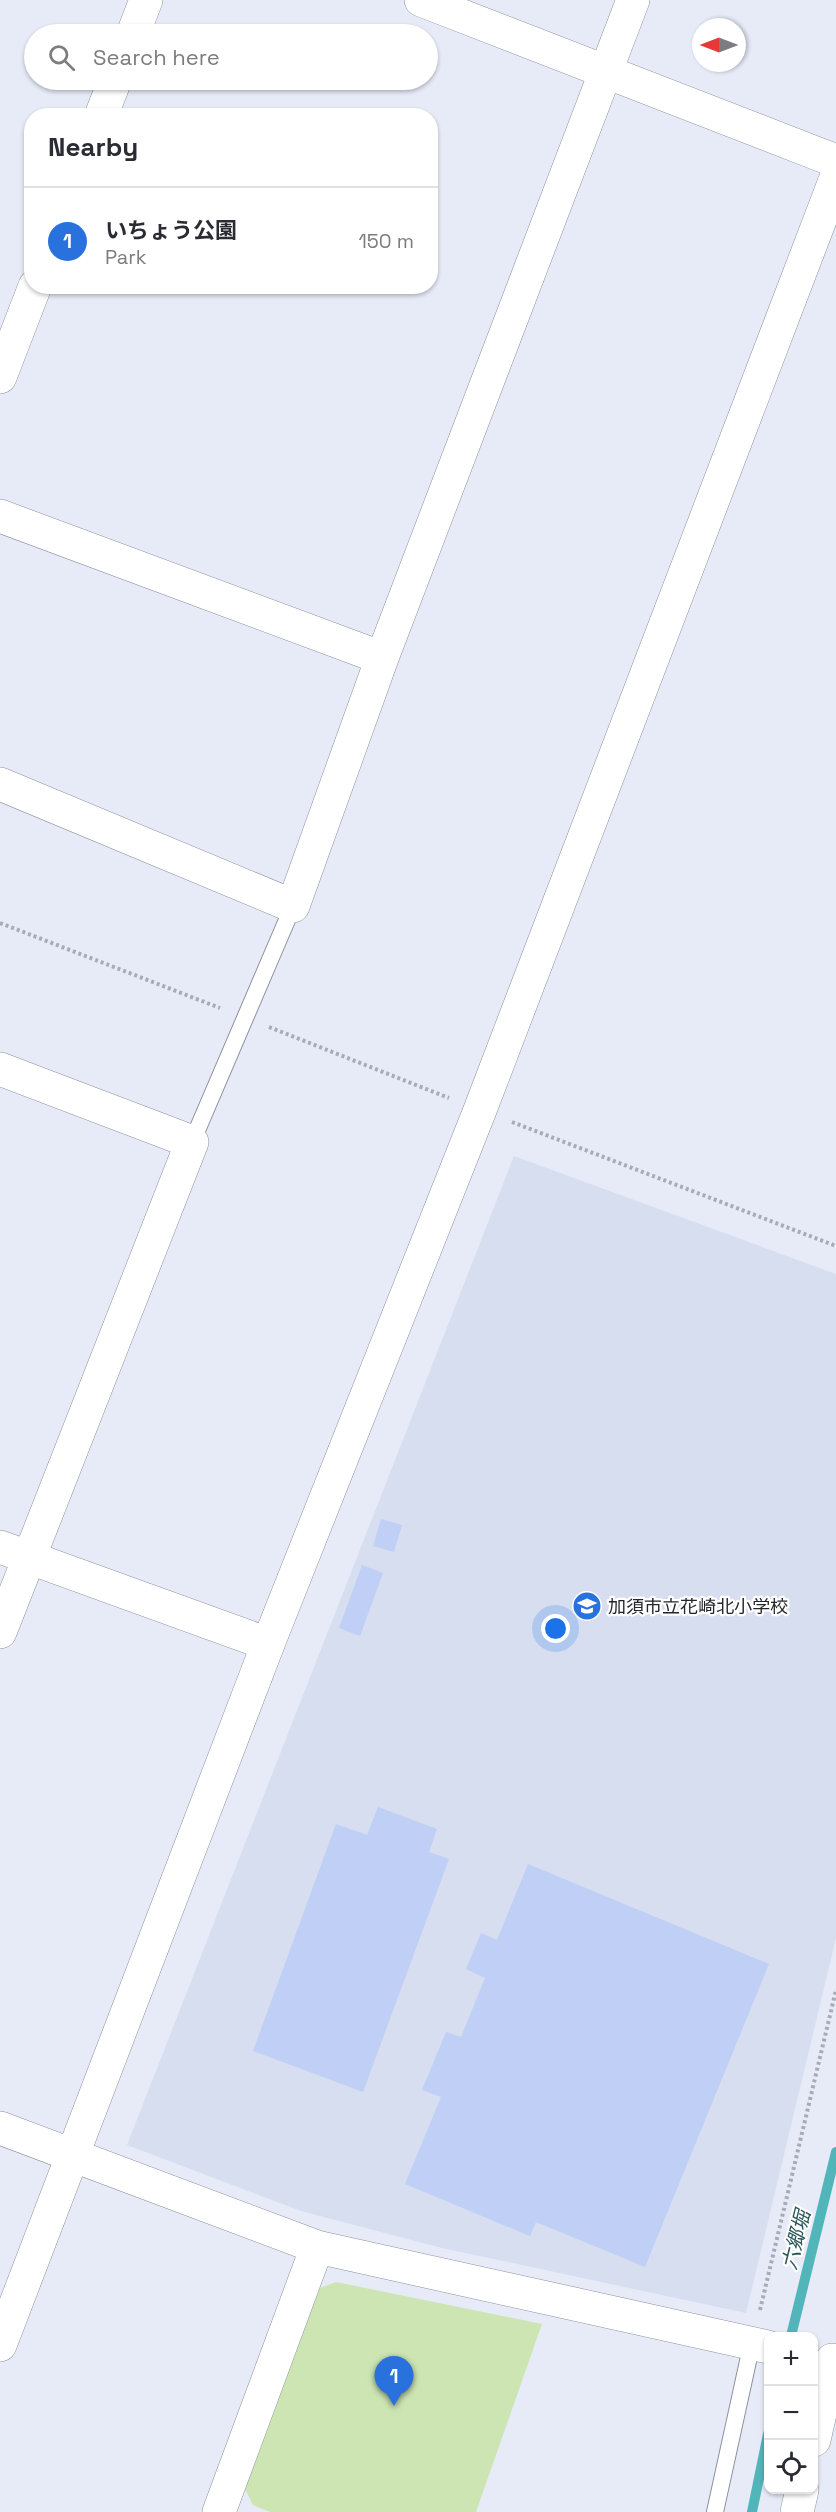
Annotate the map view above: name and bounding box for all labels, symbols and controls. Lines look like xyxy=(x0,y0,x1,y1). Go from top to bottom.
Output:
north arrow xyxy=(692,18,746,72)
search box xyxy=(24,24,438,90)
icon: search xyxy=(45,41,78,74)
text: Search here xyxy=(93,43,220,71)
text: Nearby xyxy=(48,130,138,164)
text: いちょう公園 xyxy=(105,216,237,244)
text: 1 xyxy=(63,228,72,254)
text: 150 m xyxy=(359,228,414,254)
text: Park xyxy=(105,244,147,270)
school or university icon: 加須市立花崎北小学校 xyxy=(571,1590,603,1622)
place label: 加須市立花崎北小学校 xyxy=(608,1595,788,1618)
your location xyxy=(541,1614,570,1643)
water label: 六郷堀 xyxy=(776,2205,817,2272)
map controls xyxy=(764,2332,818,2494)
button: + xyxy=(764,2332,818,2386)
pin: 1 xyxy=(374,2356,414,2406)
button: − xyxy=(764,2386,818,2440)
button: locate xyxy=(764,2440,818,2494)

